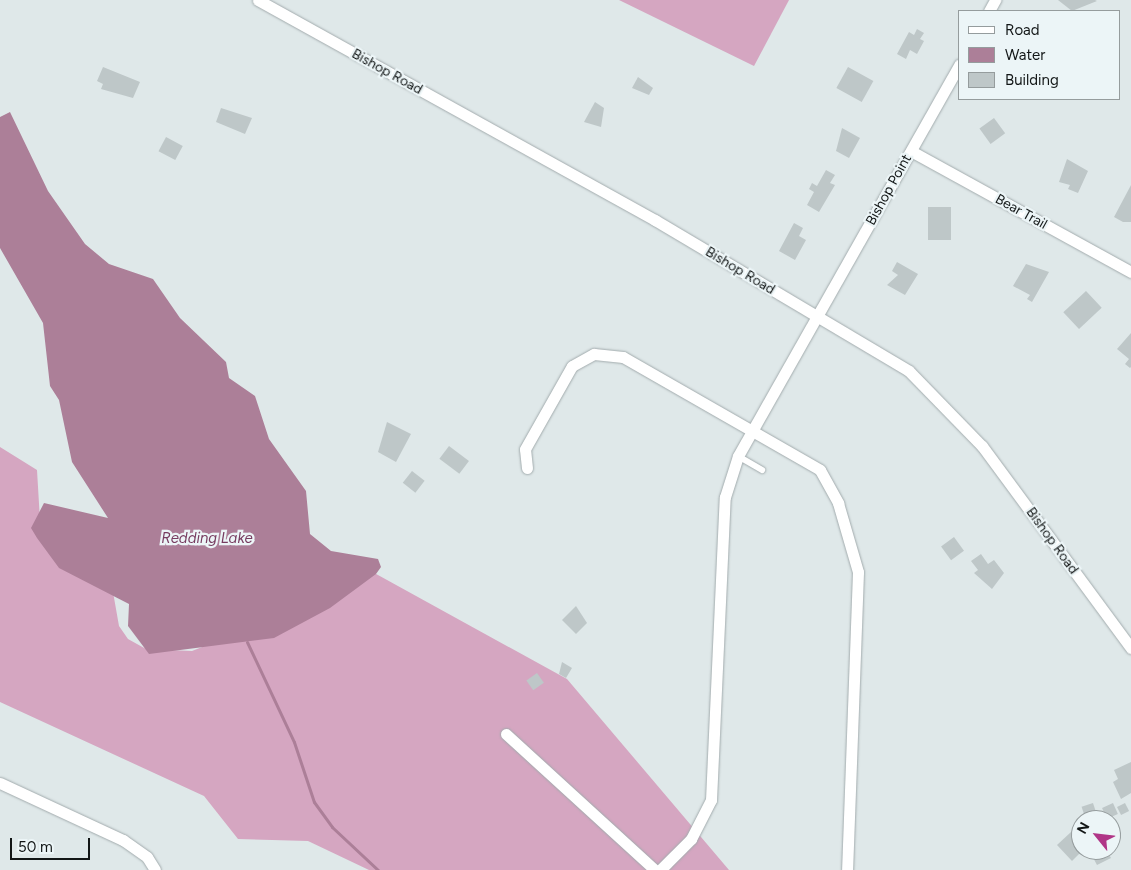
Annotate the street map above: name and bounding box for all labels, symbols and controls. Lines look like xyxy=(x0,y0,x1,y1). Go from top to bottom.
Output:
legend xyxy=(958,10,1121,100)
text: Road xyxy=(1005,21,1040,39)
street label: Bishop Road xyxy=(349,46,425,98)
text: Water xyxy=(1005,46,1045,64)
text: Building xyxy=(1005,71,1059,89)
street label: Bishop Point xyxy=(863,152,915,228)
street label: Bear Trail xyxy=(992,191,1050,233)
street label: Bishop Road xyxy=(702,244,778,298)
street label: Bishop Road xyxy=(1022,504,1082,578)
water label: Redding Lake xyxy=(161,530,253,548)
north arrow xyxy=(1071,810,1121,860)
text: N xyxy=(1073,819,1093,837)
scale bar xyxy=(12,828,92,860)
text: 50 m xyxy=(18,838,53,856)

